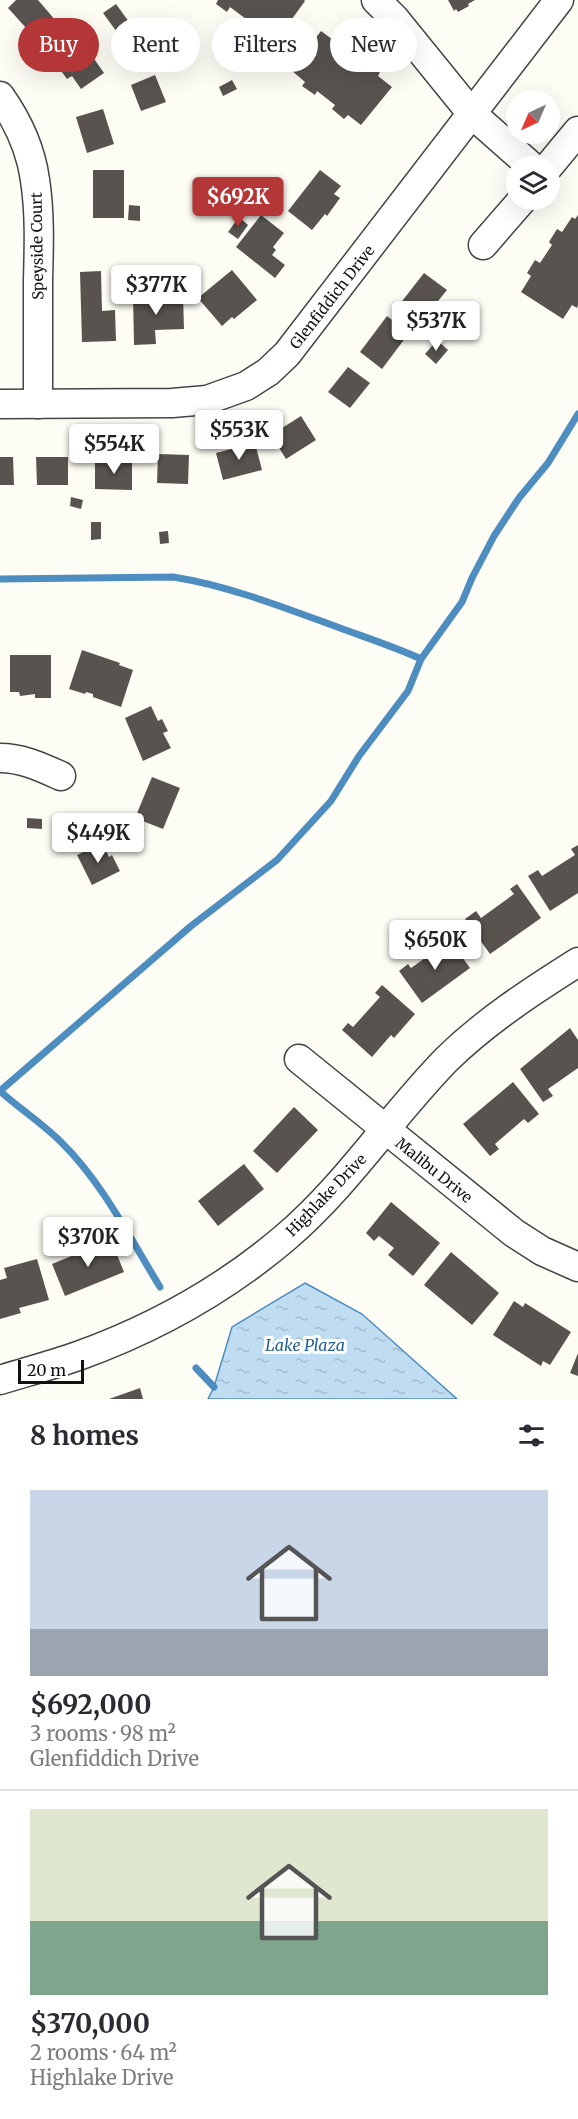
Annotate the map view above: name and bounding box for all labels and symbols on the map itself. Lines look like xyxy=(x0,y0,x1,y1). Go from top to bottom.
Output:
north arrow xyxy=(506,90,560,144)
pin: $692K xyxy=(196,177,280,228)
street label: Speyside Court xyxy=(27,192,47,300)
street label: Glenfiddich Drive xyxy=(286,241,379,353)
pin: $377K xyxy=(114,265,198,316)
pin: $537K xyxy=(394,301,478,352)
pin: $553K xyxy=(197,410,281,461)
pin: $554K xyxy=(72,424,156,475)
pin: $449K xyxy=(56,813,140,864)
pin: $650K xyxy=(393,920,477,971)
street label: Malibu Drive xyxy=(392,1133,476,1207)
street label: Highlake Drive xyxy=(282,1150,370,1240)
pin: $370K xyxy=(46,1217,130,1268)
water label: Lake Plaza xyxy=(265,1335,345,1355)
scale bar xyxy=(18,1357,84,1384)

